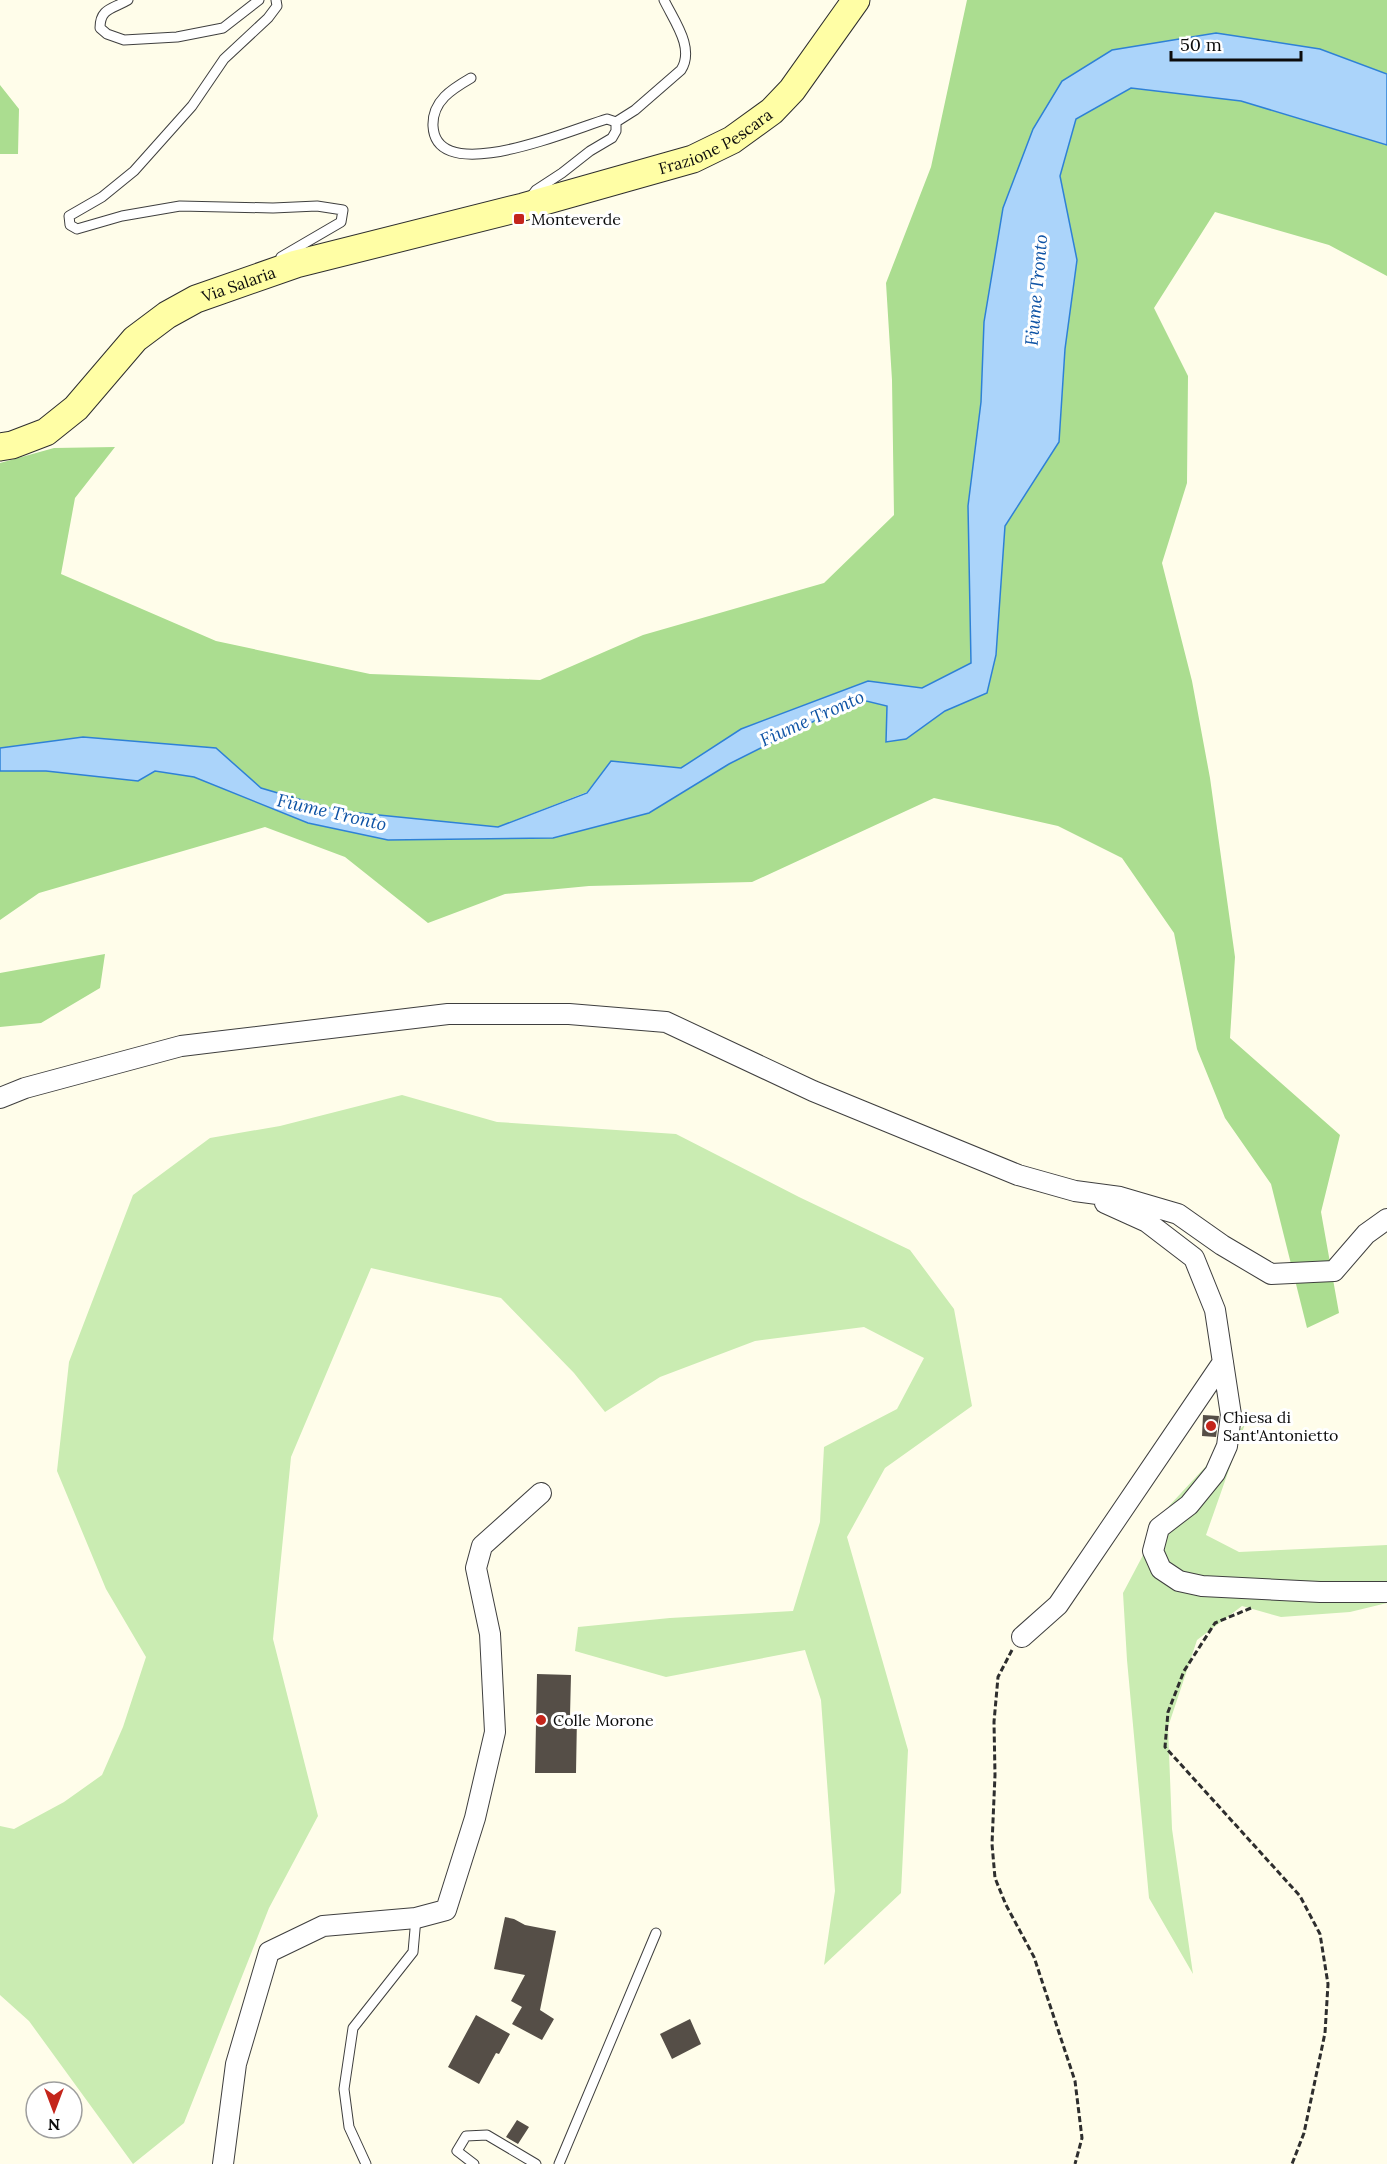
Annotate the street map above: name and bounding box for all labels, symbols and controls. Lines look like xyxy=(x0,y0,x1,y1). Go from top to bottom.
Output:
scale bar xyxy=(1171,24,1302,62)
text: 50 m xyxy=(1180,33,1222,56)
street label: Frazione Pescara xyxy=(656,104,776,178)
place label: Monteverde xyxy=(531,209,621,229)
marker: Monteverde xyxy=(512,212,526,226)
water label: Fiume Tronto xyxy=(1020,233,1052,347)
street label: Via Salaria xyxy=(198,262,278,307)
water label: Fiume Tronto xyxy=(756,685,868,751)
water label: Fiume Tronto xyxy=(275,788,389,836)
place label: Chiesa di Sant'Antonietto xyxy=(1223,1407,1338,1445)
marker: Chiesa di Sant'Antonietto xyxy=(1204,1419,1218,1433)
place label: Colle Morone xyxy=(553,1710,654,1730)
marker: Colle Morone xyxy=(534,1713,548,1727)
north arrow xyxy=(24,2080,84,2140)
text: N xyxy=(48,2115,60,2135)

